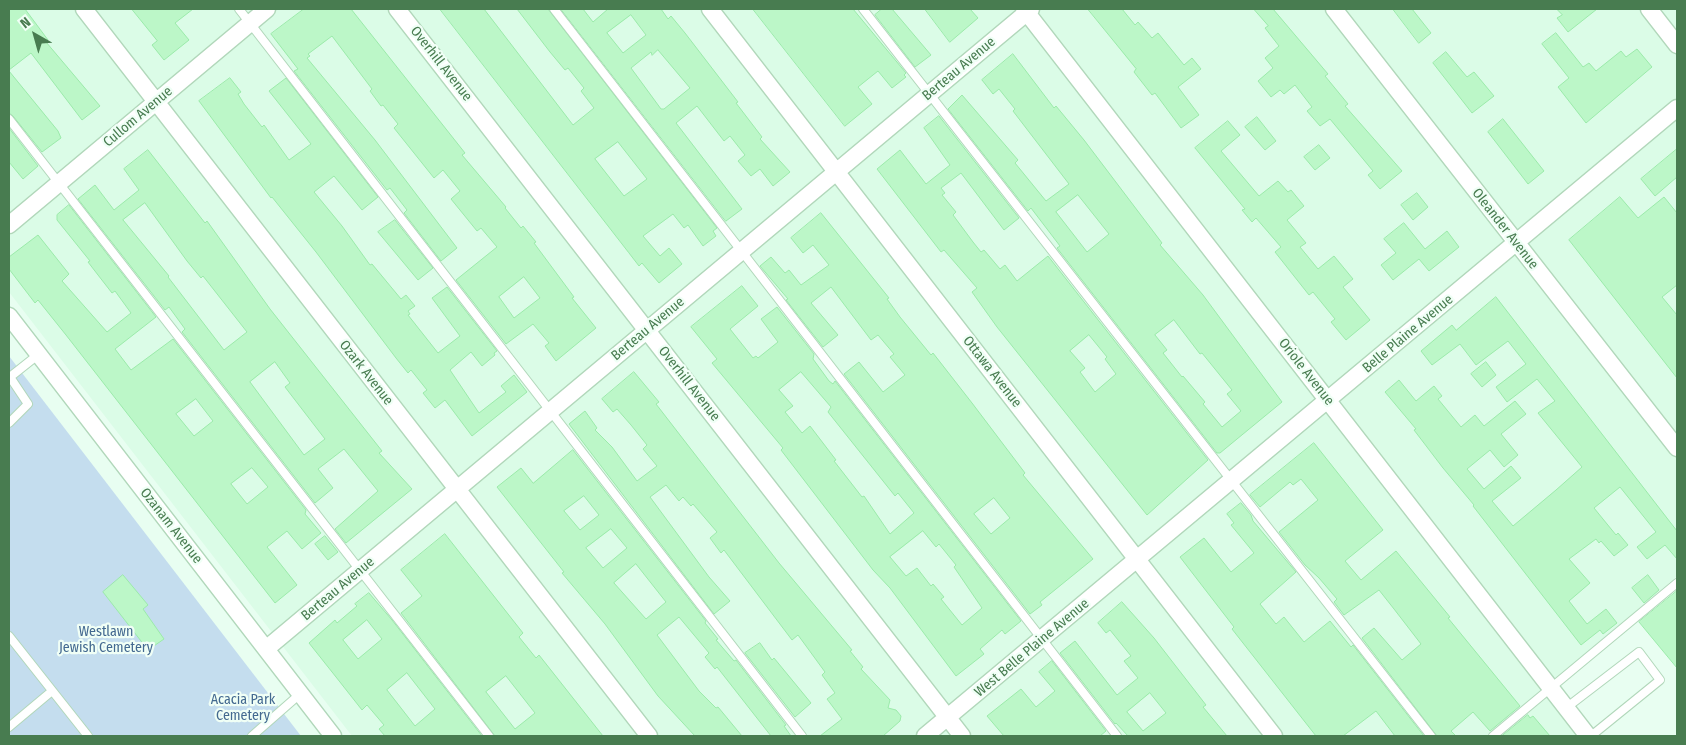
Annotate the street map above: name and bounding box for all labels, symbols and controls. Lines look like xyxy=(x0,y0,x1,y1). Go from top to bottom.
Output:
north arrow xyxy=(10,10,60,60)
text: N xyxy=(17,14,34,32)
street label: Overhill Avenue xyxy=(407,23,475,105)
street label: Berteau Avenue xyxy=(919,34,999,104)
street label: Cullom Avenue xyxy=(100,83,176,151)
street label: Oleander Avenue xyxy=(1468,185,1542,273)
street label: Belle Plaine Avenue xyxy=(1359,291,1457,377)
street label: Berteau Avenue xyxy=(608,294,688,364)
street label: Ottawa Avenue xyxy=(959,333,1025,411)
street label: Oriole Avenue xyxy=(1275,335,1337,409)
street label: Ozark Avenue xyxy=(335,337,397,409)
street label: Overhill Avenue xyxy=(655,343,723,425)
street label: Ozanam Avenue xyxy=(136,485,206,567)
street label: Berteau Avenue xyxy=(298,554,378,624)
street label: West Belle Plaine Avenue xyxy=(971,595,1093,701)
park label: Westlawn Jewish Cemetery xyxy=(59,624,153,656)
park label: Acacia Park Cemetery xyxy=(211,692,275,724)

